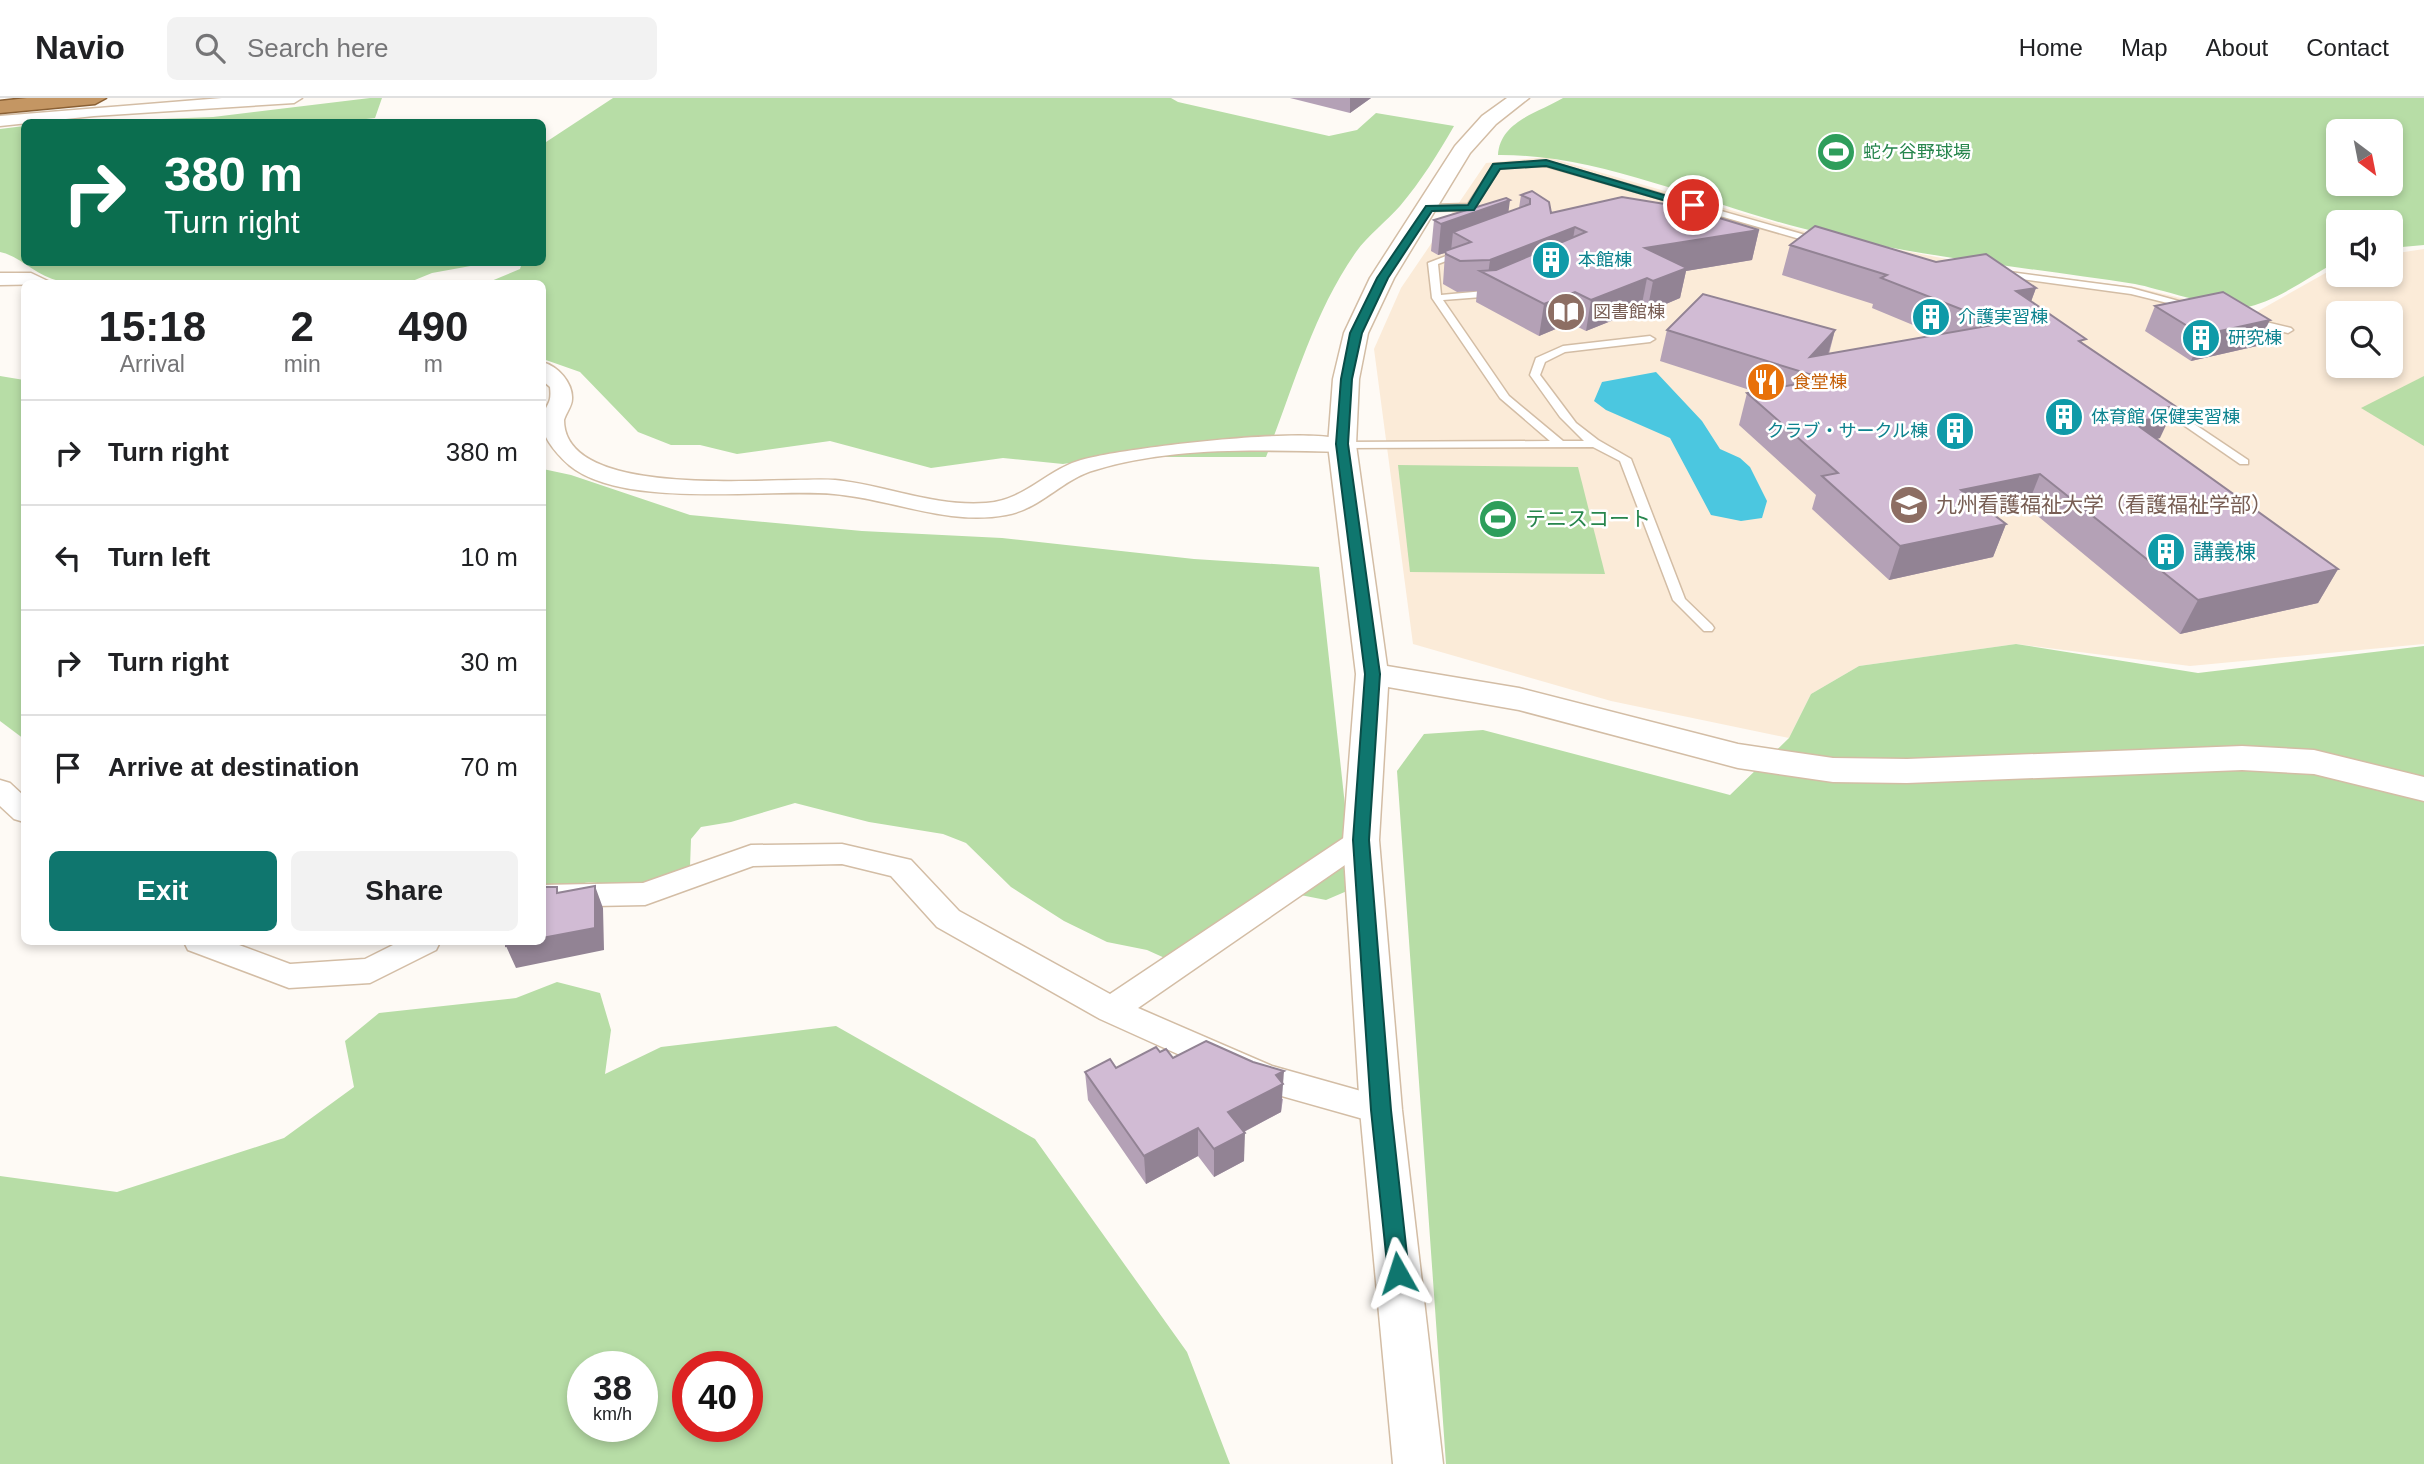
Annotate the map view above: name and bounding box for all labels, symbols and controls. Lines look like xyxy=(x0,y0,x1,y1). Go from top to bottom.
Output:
search box xyxy=(167,17,657,80)
text: Navio xyxy=(35,29,125,66)
icon: search xyxy=(191,29,229,67)
text: Search here xyxy=(247,33,389,63)
text: Home xyxy=(2019,34,2083,61)
text: Map xyxy=(2121,34,2168,61)
text: About xyxy=(2206,34,2268,61)
text: Contact xyxy=(2306,34,2389,61)
north arrow xyxy=(2326,119,2403,196)
map controls xyxy=(2326,119,2403,378)
sports icon: 蛇ケ谷野球場 xyxy=(1815,131,1857,173)
place label: 蛇ケ谷野球場 xyxy=(1863,142,1971,162)
icon: right xyxy=(49,147,140,238)
text: 380 m xyxy=(164,147,303,201)
pin xyxy=(1663,175,1723,235)
icon: arrive xyxy=(1674,186,1712,224)
text: Turn right xyxy=(164,204,300,240)
button: sound xyxy=(2326,210,2403,287)
building icon: 本館棟 xyxy=(1530,239,1572,281)
place label: 本館棟 xyxy=(1578,250,1632,270)
library icon: 図書館棟 xyxy=(1545,291,1587,333)
building icon: 介護実習棟 xyxy=(1910,296,1952,338)
button: search xyxy=(2326,301,2403,378)
place label: 図書館棟 xyxy=(1593,302,1665,322)
text: 15:18 xyxy=(99,303,206,350)
text: 2 xyxy=(290,303,314,350)
text: 490 xyxy=(398,303,468,350)
place label: 介護実習棟 xyxy=(1958,307,2048,327)
building icon: 研究棟 xyxy=(2180,317,2222,359)
place label: 研究棟 xyxy=(2228,328,2282,348)
text: Arrival xyxy=(120,351,185,377)
text: min xyxy=(284,351,321,377)
text: m xyxy=(424,351,443,377)
restaurant icon: 食堂棟 xyxy=(1745,361,1787,403)
place label: 食堂棟 xyxy=(1793,372,1847,392)
building icon: 体育館 保健実習棟 xyxy=(2043,396,2085,438)
place label: 体育館 保健実習棟 xyxy=(2091,407,2240,427)
building icon: クラブ・サークル棟 xyxy=(1934,410,1976,452)
place label: クラブ・サークル棟 xyxy=(1767,421,1928,441)
icon: right xyxy=(49,434,87,472)
text: Turn right xyxy=(108,437,229,467)
text: 380 m xyxy=(446,437,518,467)
school or university icon: 九州看護福祉大学（看護福祉学部） xyxy=(1888,484,1930,526)
place label: 九州看護福祉大学（看護福祉学部） xyxy=(1936,493,2272,516)
sports icon: テニスコート xyxy=(1477,498,1519,540)
place label: テニスコート xyxy=(1525,507,1651,530)
building icon: 講義棟 xyxy=(2145,531,2187,573)
icon: left xyxy=(49,539,87,577)
place label: 講義棟 xyxy=(2193,540,2256,563)
text: Turn left xyxy=(108,542,210,572)
text: 10 m xyxy=(460,542,518,572)
icon: right xyxy=(49,644,87,682)
text: Turn right xyxy=(108,647,229,677)
text: 30 m xyxy=(460,647,518,677)
icon: arrive xyxy=(49,749,87,787)
text: Arrive at destination xyxy=(108,752,359,782)
text: 70 m xyxy=(460,752,518,782)
button: Exit xyxy=(49,851,277,931)
button: Share xyxy=(291,851,518,931)
position arrow xyxy=(1361,1236,1435,1310)
speed limit sign: 40 xyxy=(672,1351,763,1442)
text: 38 xyxy=(593,1368,632,1407)
text: km/h xyxy=(593,1404,632,1424)

